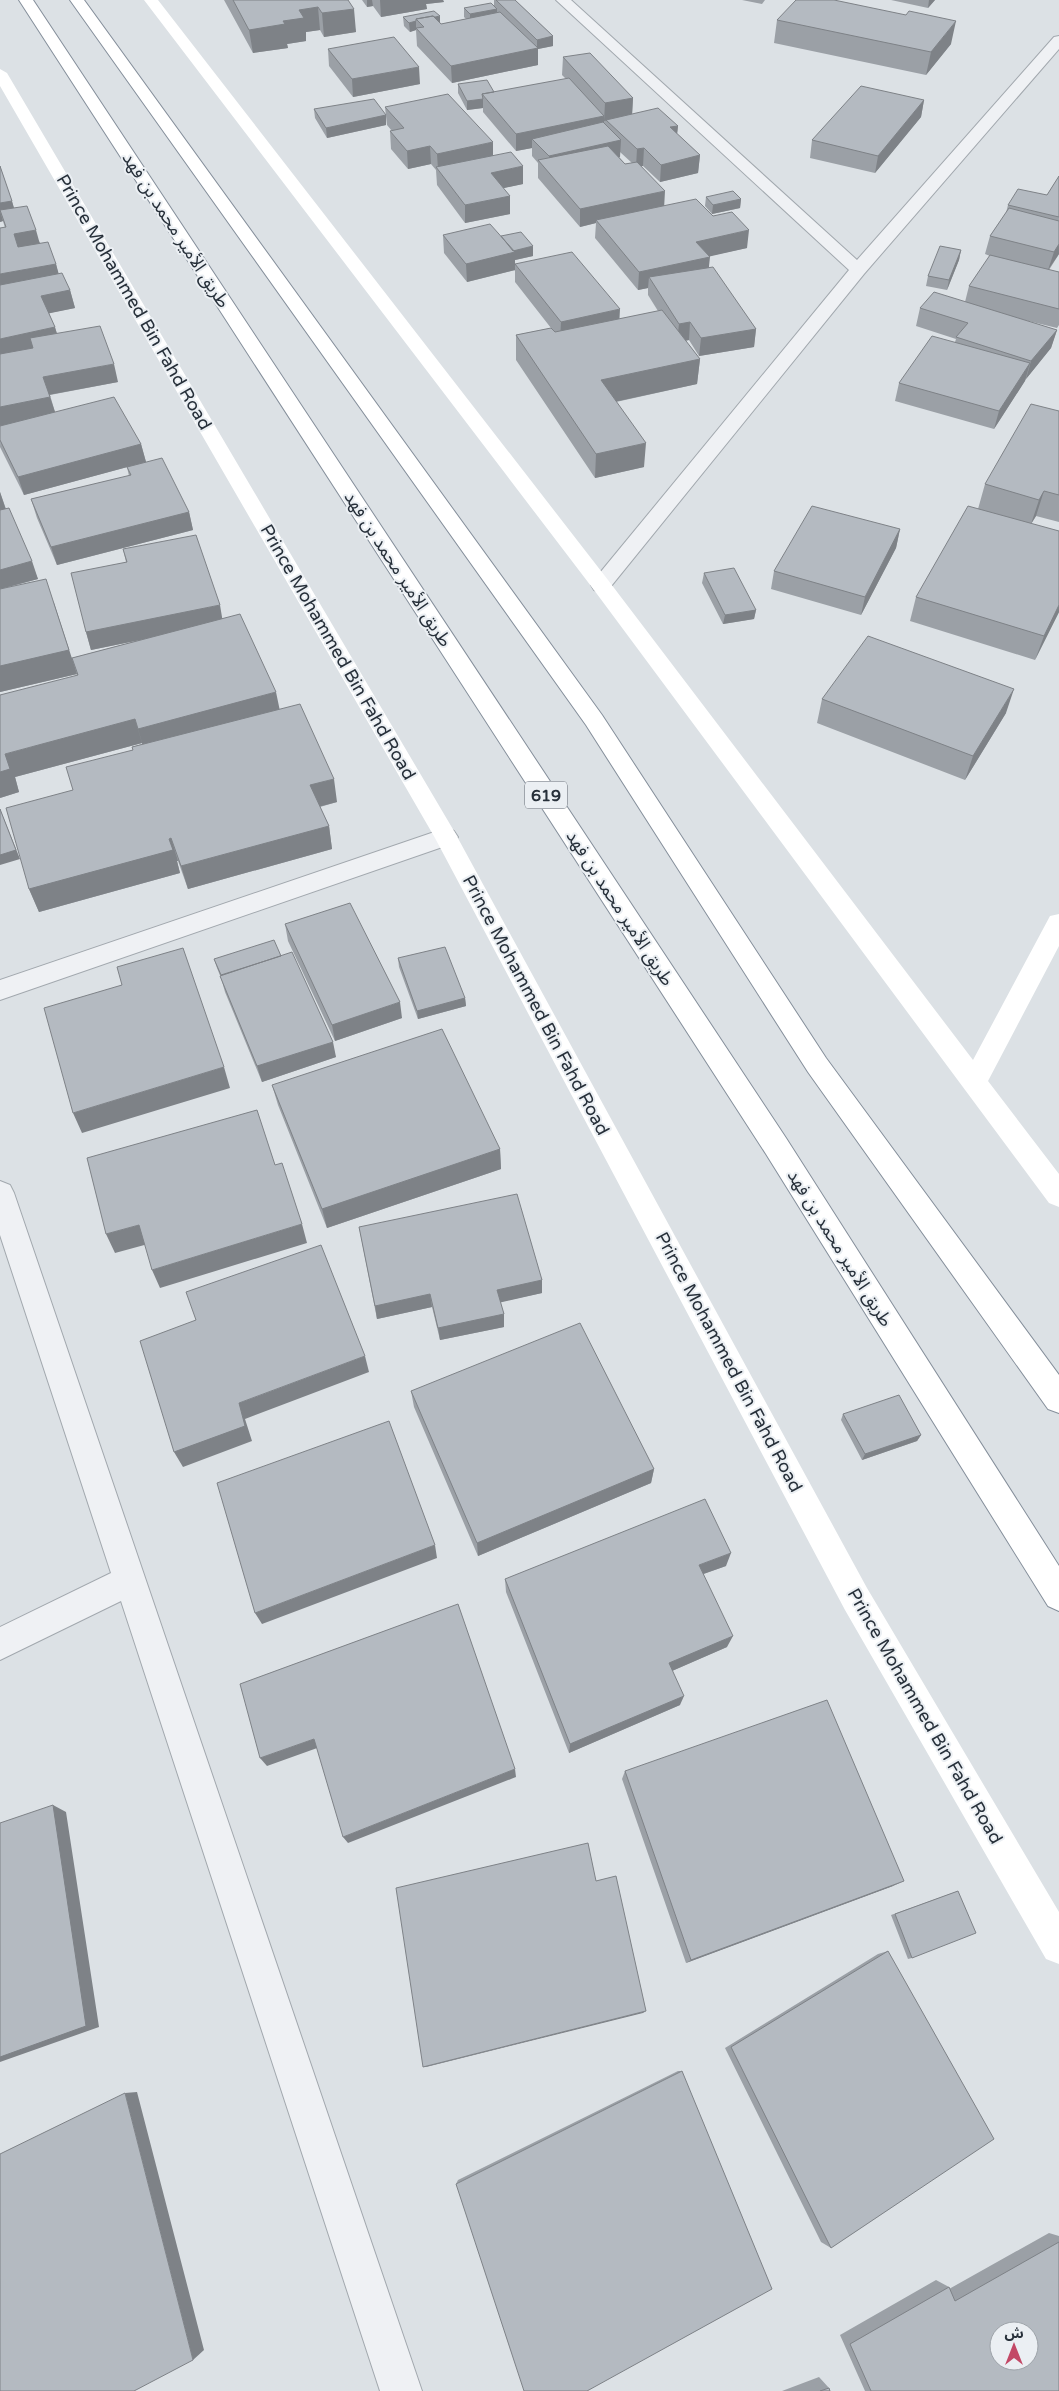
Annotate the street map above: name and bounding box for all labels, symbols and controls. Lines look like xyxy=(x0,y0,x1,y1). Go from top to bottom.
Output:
street label: طريق الأمير محمد بن فهد xyxy=(117,148,235,312)
street label: Prince Mohammed Bin Fahd Road xyxy=(52,170,216,434)
street label: طريق الأمير محمد بن فهد xyxy=(339,487,457,651)
street label: Prince Mohammed Bin Fahd Road xyxy=(256,520,420,784)
road number: 619 xyxy=(525,782,567,808)
street label: طريق الأمير محمد بن فهد xyxy=(561,826,679,990)
street label: Prince Mohammed Bin Fahd Road xyxy=(458,871,614,1139)
street label: طريق الأمير محمد بن فهد xyxy=(783,1165,897,1331)
street label: Prince Mohammed Bin Fahd Road xyxy=(651,1228,807,1496)
street label: Prince Mohammed Bin Fahd Road xyxy=(843,1584,1007,1848)
north arrow xyxy=(989,2321,1039,2371)
text: ش xyxy=(1004,2325,1024,2342)

